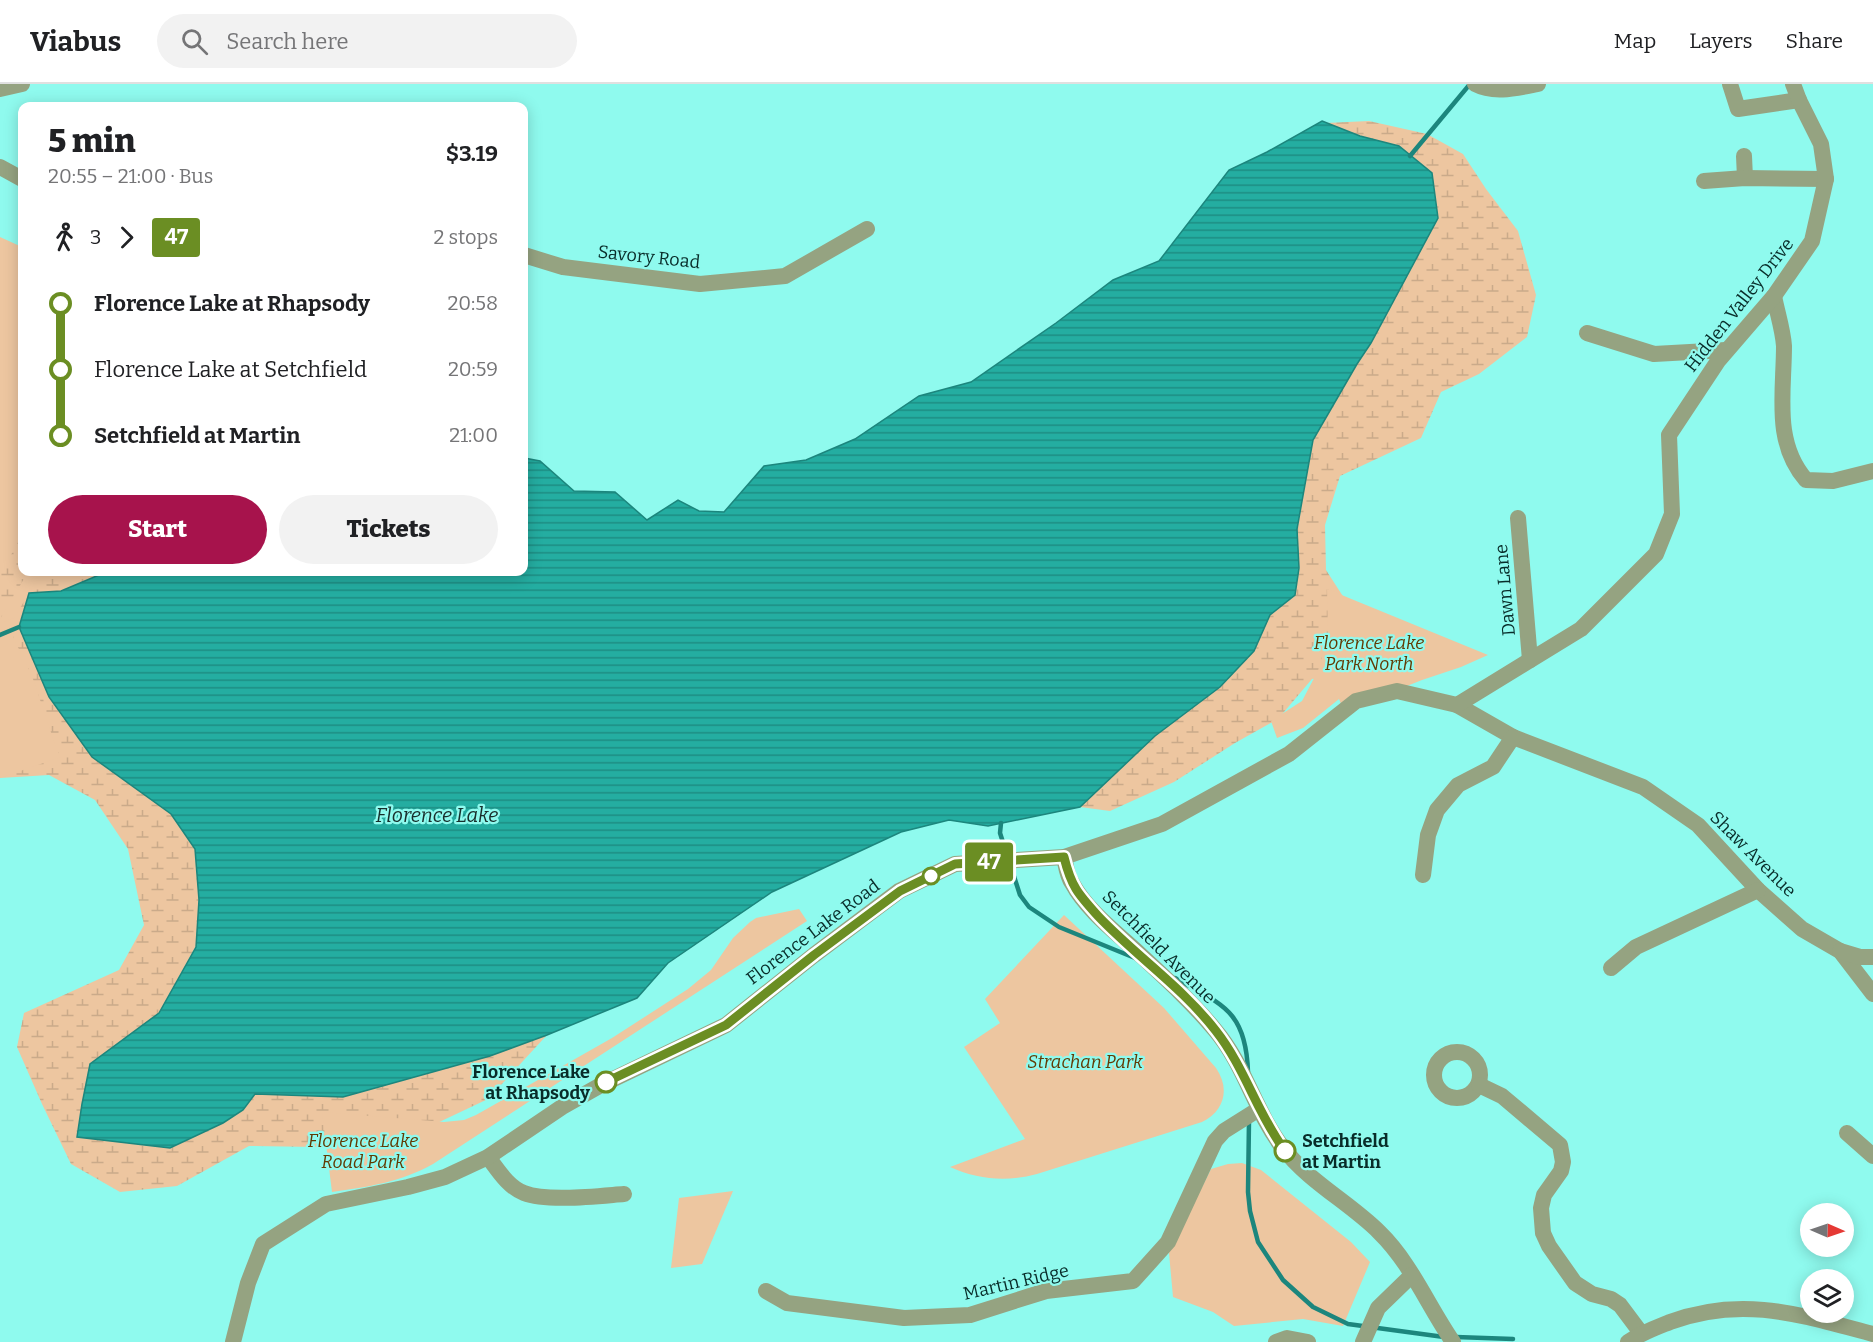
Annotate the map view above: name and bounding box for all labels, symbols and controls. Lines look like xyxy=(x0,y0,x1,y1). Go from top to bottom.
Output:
search box xyxy=(157,14,577,68)
text: Viabus xyxy=(30,25,121,58)
icon: search xyxy=(178,25,211,58)
text: Search here xyxy=(226,28,348,55)
text: Map xyxy=(1614,28,1656,54)
text: Layers xyxy=(1689,28,1753,54)
text: Share xyxy=(1786,28,1843,54)
text: 5 min xyxy=(48,121,136,161)
text: $3.19 xyxy=(446,140,498,167)
text: 20:55 – 21:00 · Bus xyxy=(48,164,213,188)
icon: walk xyxy=(48,221,81,254)
icon: forward xyxy=(110,221,143,254)
text: 47 xyxy=(164,224,188,250)
text: 3 xyxy=(90,225,101,249)
text: 2 stops xyxy=(434,225,498,249)
street label: Hidden Valley Drive xyxy=(1680,234,1798,376)
street label: Savory Road xyxy=(597,241,702,273)
text: Florence Lake at Rhapsody xyxy=(94,290,370,317)
text: 20:58 xyxy=(447,291,498,315)
text: Florence Lake at Setchfield xyxy=(94,356,367,383)
text: 20:59 xyxy=(448,357,498,381)
text: Setchfield at Martin xyxy=(94,422,300,449)
text: 21:00 xyxy=(449,423,498,447)
button: Start xyxy=(48,495,267,564)
button: Tickets xyxy=(279,495,498,564)
street label: Dawn Lane xyxy=(1490,543,1520,637)
park label: Florence Lake Park North xyxy=(1314,632,1424,675)
water label: Florence Lake xyxy=(376,803,498,827)
street label: Shaw Avenue xyxy=(1705,806,1801,902)
line badge: 47 xyxy=(962,842,1016,882)
text: 47 xyxy=(977,849,1001,875)
unlabelled marker xyxy=(922,867,940,885)
street label: Florence Lake Road xyxy=(742,874,884,989)
street label: Setchfield Avenue xyxy=(1098,886,1220,1008)
park label: Strachan Park xyxy=(1027,1051,1143,1073)
place label: Florence Lake at Rhapsody xyxy=(472,1061,591,1104)
marker: Florence Lake at Rhapsody xyxy=(595,1071,617,1093)
park label: Florence Lake Road Park xyxy=(308,1130,418,1173)
place label: Setchfield at Martin xyxy=(1302,1130,1389,1173)
marker: Setchfield at Martin xyxy=(1274,1140,1296,1162)
north arrow xyxy=(1800,1203,1854,1257)
map controls xyxy=(1800,1203,1854,1323)
street label: Martin Ridge xyxy=(961,1259,1071,1305)
button: layers xyxy=(1800,1269,1854,1323)

